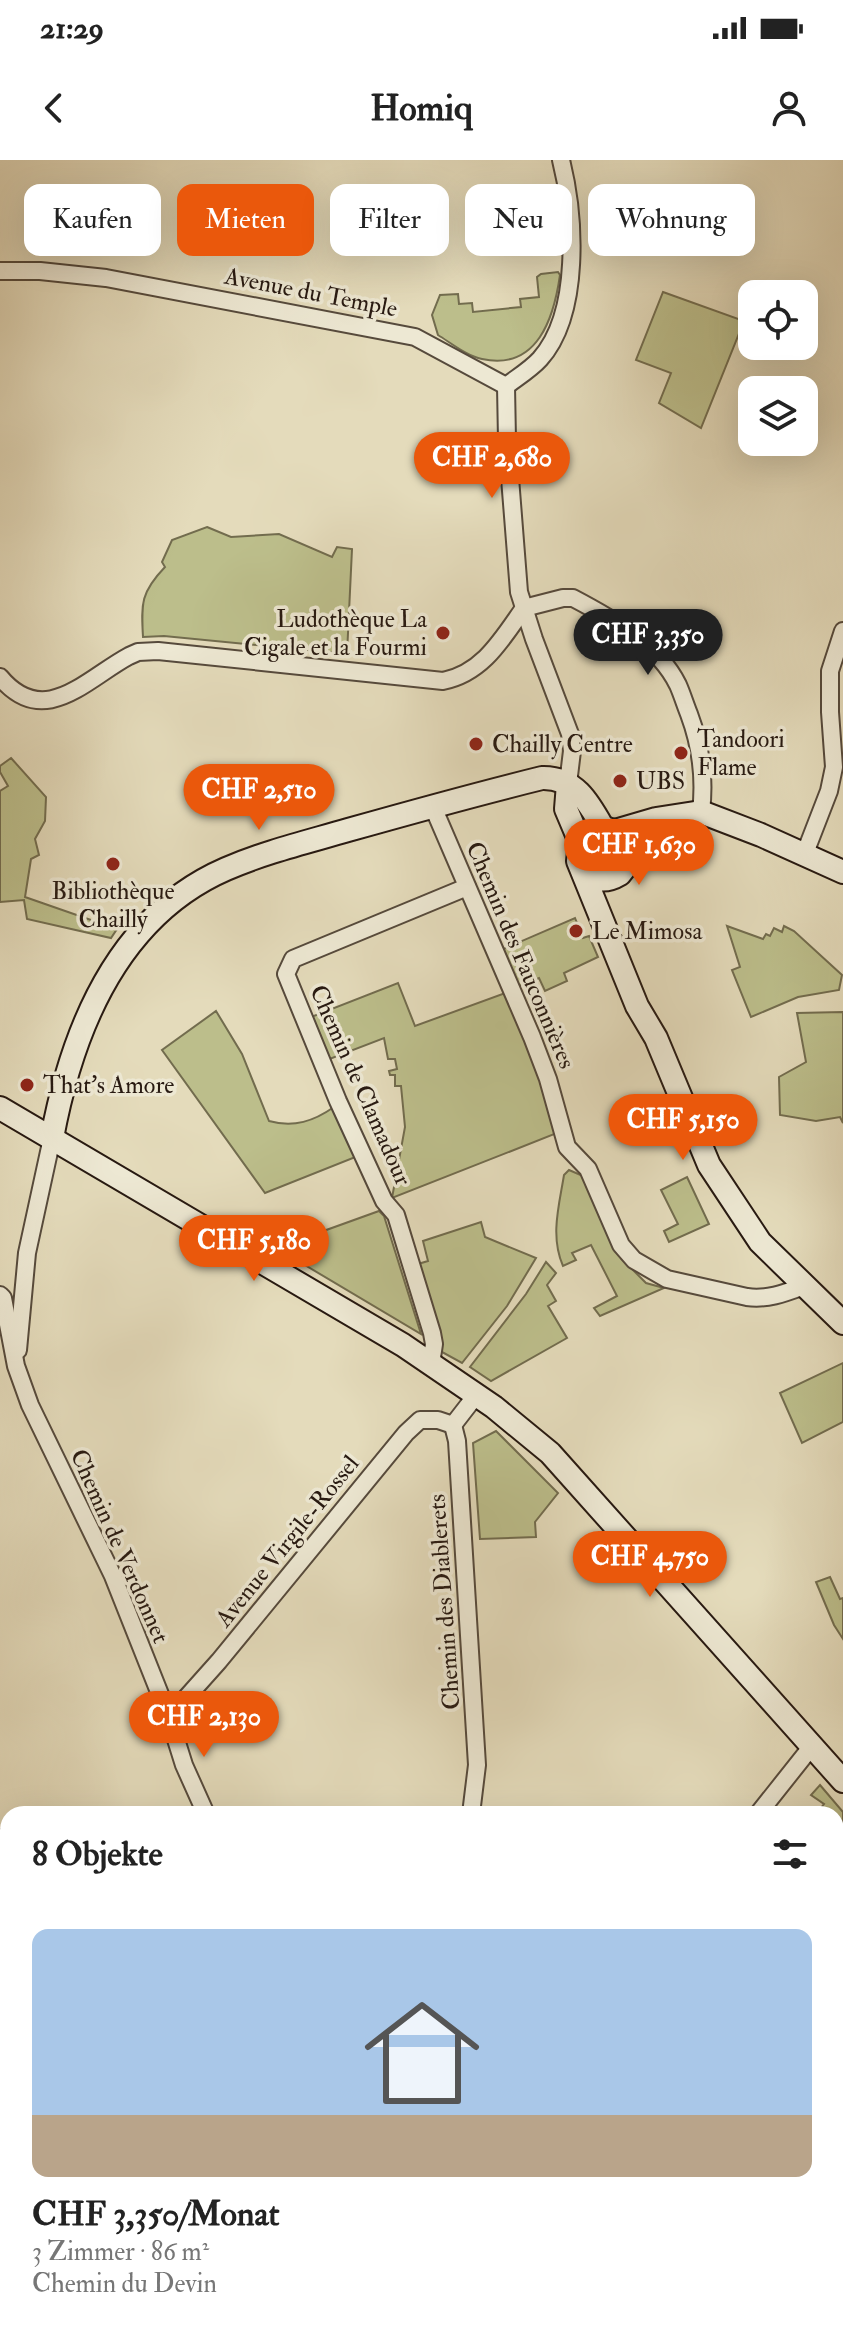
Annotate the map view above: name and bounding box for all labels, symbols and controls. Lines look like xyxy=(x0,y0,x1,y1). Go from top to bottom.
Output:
text: 21:29 xyxy=(40,10,104,47)
icon: back xyxy=(32,86,76,130)
text: Homiq xyxy=(370,86,473,131)
icon: person xyxy=(767,86,811,130)
chip: Kaufen xyxy=(24,184,161,256)
chip: Mieten xyxy=(177,184,314,256)
chip: Filter xyxy=(330,184,449,256)
chip: Neu xyxy=(465,184,572,256)
chip: Wohnung xyxy=(588,184,755,256)
street label: Avenue du Temple xyxy=(221,260,400,324)
map controls xyxy=(738,280,818,456)
button: locate xyxy=(738,280,818,360)
button: layers xyxy=(738,376,818,456)
pin: CHF 2,680 xyxy=(400,432,584,500)
text: CHF 2,680 xyxy=(432,442,552,474)
place label: Ludothèque La Cigale et la Fourmi xyxy=(244,604,428,663)
pin: CHF 3,350 xyxy=(556,609,740,677)
text: CHF 3,350 xyxy=(592,619,704,651)
marker: Ludothèque La Cigale et la Fourmi xyxy=(434,624,452,642)
place label: Tandoori Flame xyxy=(697,724,785,783)
place label: Chailly Centre xyxy=(492,729,633,760)
marker: Chailly Centre xyxy=(467,735,485,753)
marker: Tandoori Flame xyxy=(672,744,690,762)
pin: CHF 2,510 xyxy=(167,764,351,832)
place label: UBS xyxy=(636,766,685,797)
marker: UBS xyxy=(611,772,629,790)
text: CHF 2,510 xyxy=(202,774,316,806)
pin: CHF 1,630 xyxy=(547,819,731,887)
text: CHF 1,630 xyxy=(582,829,696,861)
street label: Chemin des Fauconnières xyxy=(459,837,582,1073)
marker: Bibliothèque Chailly xyxy=(104,855,122,873)
place label: Bibliothèque Chailly xyxy=(52,876,174,935)
place label: Le Mimosa xyxy=(592,916,703,947)
marker: Le Mimosa xyxy=(567,922,585,940)
street label: Chemin de Clamadour xyxy=(302,980,419,1190)
place label: That's Amore xyxy=(43,1070,174,1101)
marker: That's Amore xyxy=(18,1076,36,1094)
pin: CHF 5,150 xyxy=(591,1094,775,1162)
text: CHF 5,150 xyxy=(626,1104,740,1136)
pin: CHF 5,180 xyxy=(162,1215,346,1283)
text: CHF 5,180 xyxy=(197,1225,311,1257)
street label: Chemin de Verdonnet xyxy=(63,1444,176,1648)
street label: Avenue Virgile-Rossel xyxy=(208,1449,366,1634)
street label: Chemin des Diablerets xyxy=(421,1493,468,1711)
pin: CHF 4,750 xyxy=(558,1531,742,1599)
text: CHF 4,750 xyxy=(591,1541,709,1573)
pin: CHF 2,130 xyxy=(112,1691,296,1759)
text: CHF 2,130 xyxy=(147,1701,261,1733)
icon: filters xyxy=(768,1832,812,1876)
text: 8 Objekte xyxy=(32,1833,163,1876)
icon: home xyxy=(350,1981,494,2125)
text: CHF 3,350/Monat xyxy=(32,2193,279,2236)
text: 3 Zimmer · 86 m² xyxy=(32,2236,209,2268)
text: Chemin du Devin xyxy=(32,2268,217,2300)

